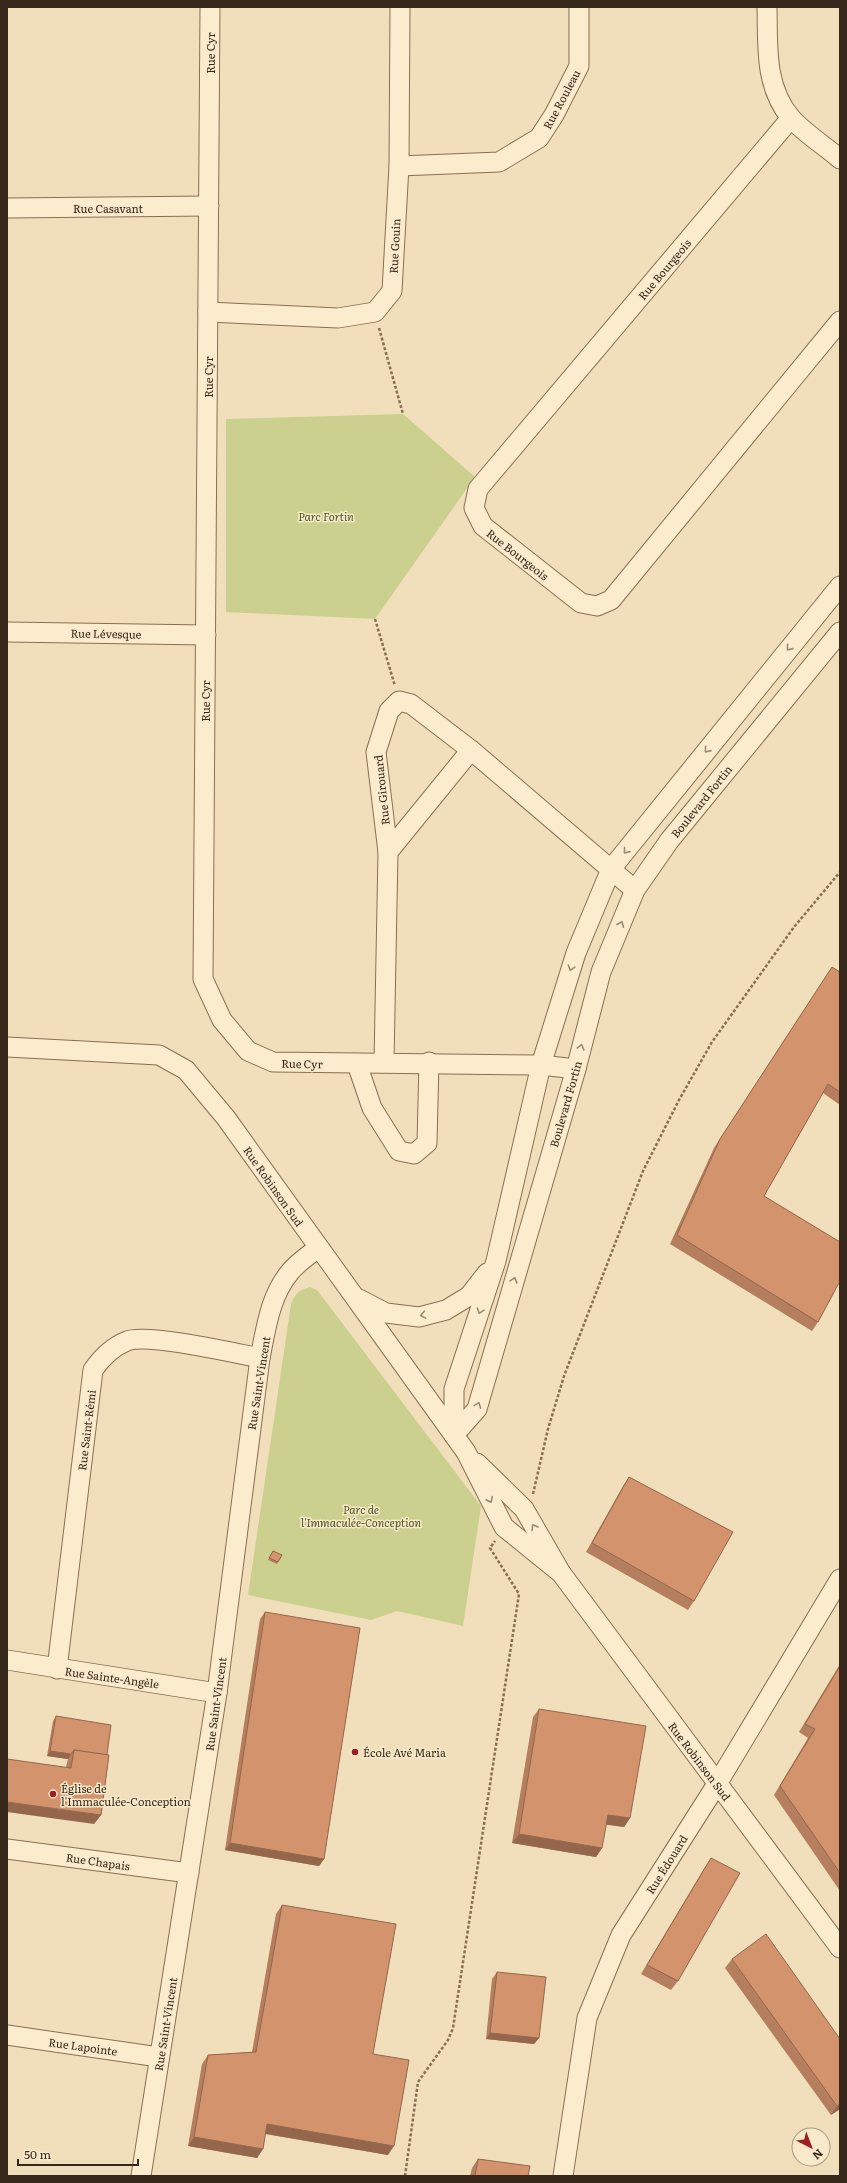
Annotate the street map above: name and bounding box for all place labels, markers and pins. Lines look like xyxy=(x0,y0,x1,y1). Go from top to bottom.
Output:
place label: École Avé Maria xyxy=(363,1744,446,1760)
marker: École Avé Maria xyxy=(350,1747,360,1757)
place label: Église de l'Immaculée-Conception xyxy=(61,1780,191,1809)
marker: Église de l'Immaculée-Conception xyxy=(48,1789,58,1799)

